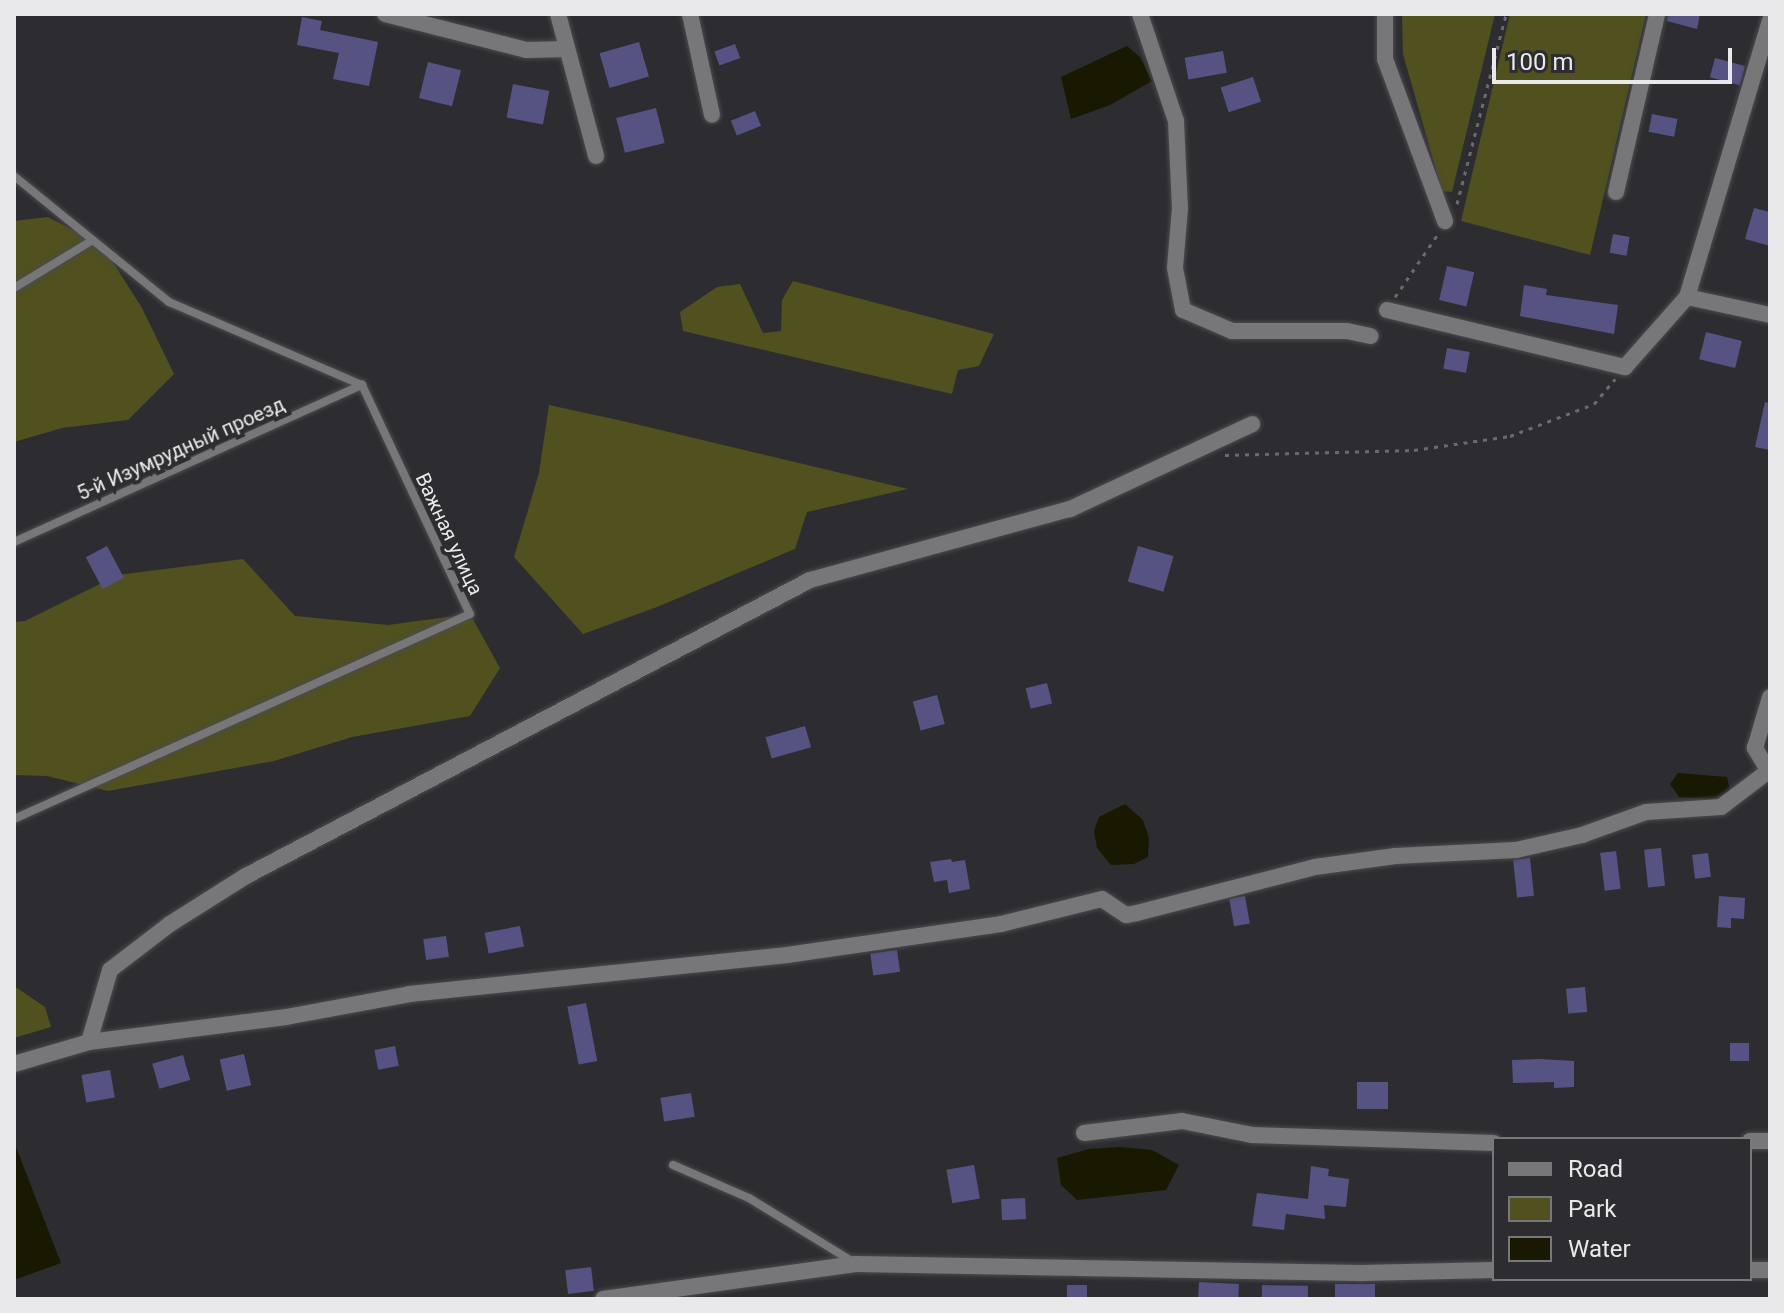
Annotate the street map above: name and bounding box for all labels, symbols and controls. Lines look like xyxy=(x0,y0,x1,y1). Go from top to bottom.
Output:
scale bar xyxy=(1496,32,1736,82)
text: 100 m xyxy=(1506,48,1573,76)
street label: 5-й Изумрудный проезд xyxy=(73,392,289,506)
street label: Важная улица xyxy=(410,469,488,599)
legend xyxy=(1492,1137,1752,1281)
text: Road xyxy=(1568,1155,1623,1183)
text: Park xyxy=(1568,1195,1616,1223)
text: Water xyxy=(1568,1235,1631,1263)

